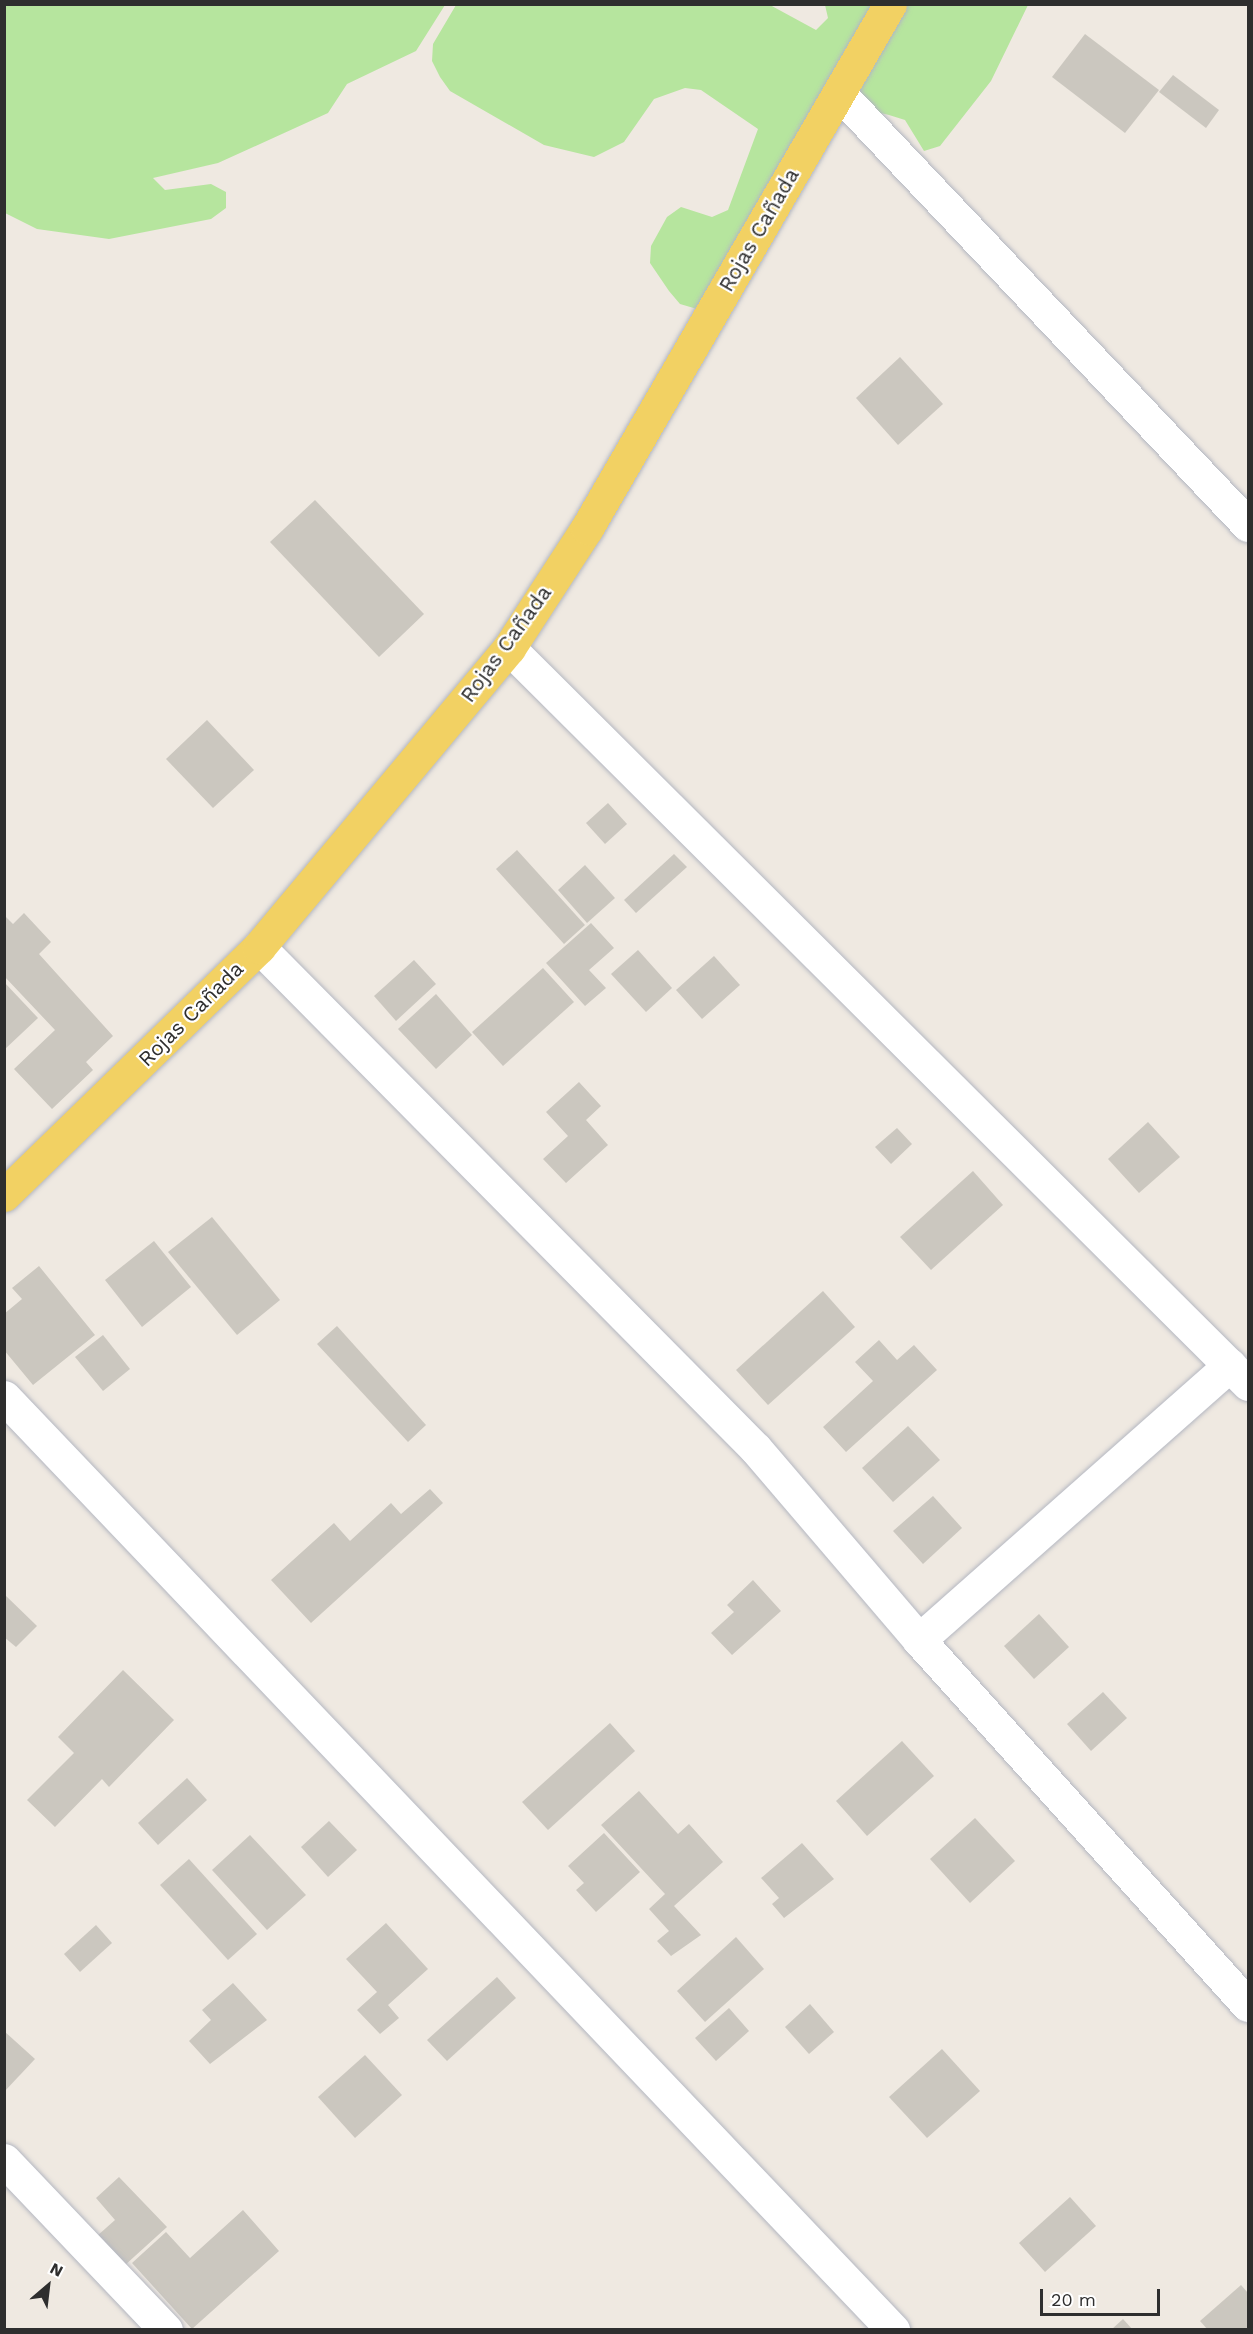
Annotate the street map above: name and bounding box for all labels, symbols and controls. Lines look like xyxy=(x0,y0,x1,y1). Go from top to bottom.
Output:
street label: Rojas Cañada xyxy=(714,164,804,296)
street label: Rojas Cañada xyxy=(455,581,557,707)
street label: Rojas Cañada xyxy=(133,956,249,1072)
north arrow xyxy=(18,2256,78,2316)
text: N xyxy=(47,2258,66,2281)
scale bar xyxy=(1043,2277,1163,2315)
text: 20 m xyxy=(1051,2289,1096,2310)

